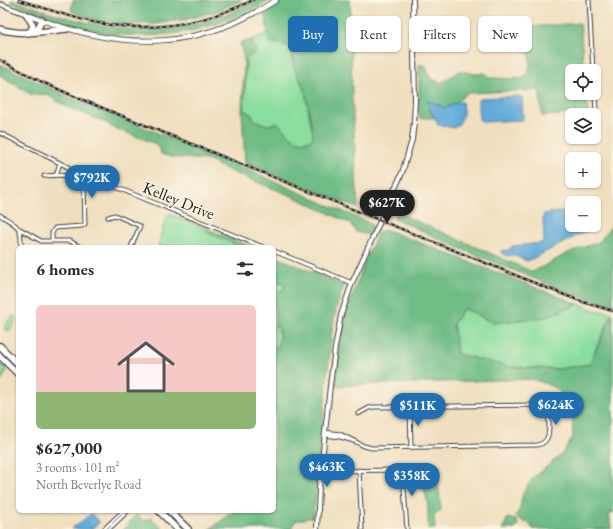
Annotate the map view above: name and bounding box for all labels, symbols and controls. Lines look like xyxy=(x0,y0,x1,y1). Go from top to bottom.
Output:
chip: Buy xyxy=(288,16,338,52)
chip: Rent xyxy=(346,16,401,52)
chip: Filters xyxy=(409,16,470,52)
chip: New xyxy=(478,16,532,52)
map controls xyxy=(565,64,601,232)
button: locate xyxy=(565,64,601,100)
button: layers xyxy=(565,108,601,144)
button: + xyxy=(565,152,601,188)
pin: $792K xyxy=(64,165,120,199)
text: $792K xyxy=(74,169,110,186)
street label: Kelley Drive xyxy=(140,177,218,224)
pin: $627K xyxy=(359,190,415,224)
text: $627K xyxy=(369,194,405,211)
button: − xyxy=(565,196,601,232)
text: 6 homes xyxy=(36,258,94,280)
icon: filters xyxy=(234,258,256,280)
icon: home xyxy=(110,331,182,403)
pin: $624K xyxy=(528,392,584,426)
pin: $511K xyxy=(390,393,446,427)
text: $624K xyxy=(538,396,574,413)
text: $511K xyxy=(400,397,436,414)
text: $627,000 xyxy=(36,437,102,459)
pin: $463K xyxy=(299,454,355,488)
text: $463K xyxy=(309,458,345,475)
text: 3 rooms · 101 m² xyxy=(36,459,120,476)
pin: $358K xyxy=(384,463,440,497)
text: $358K xyxy=(394,467,430,484)
text: North Beverlye Road xyxy=(36,476,141,493)

